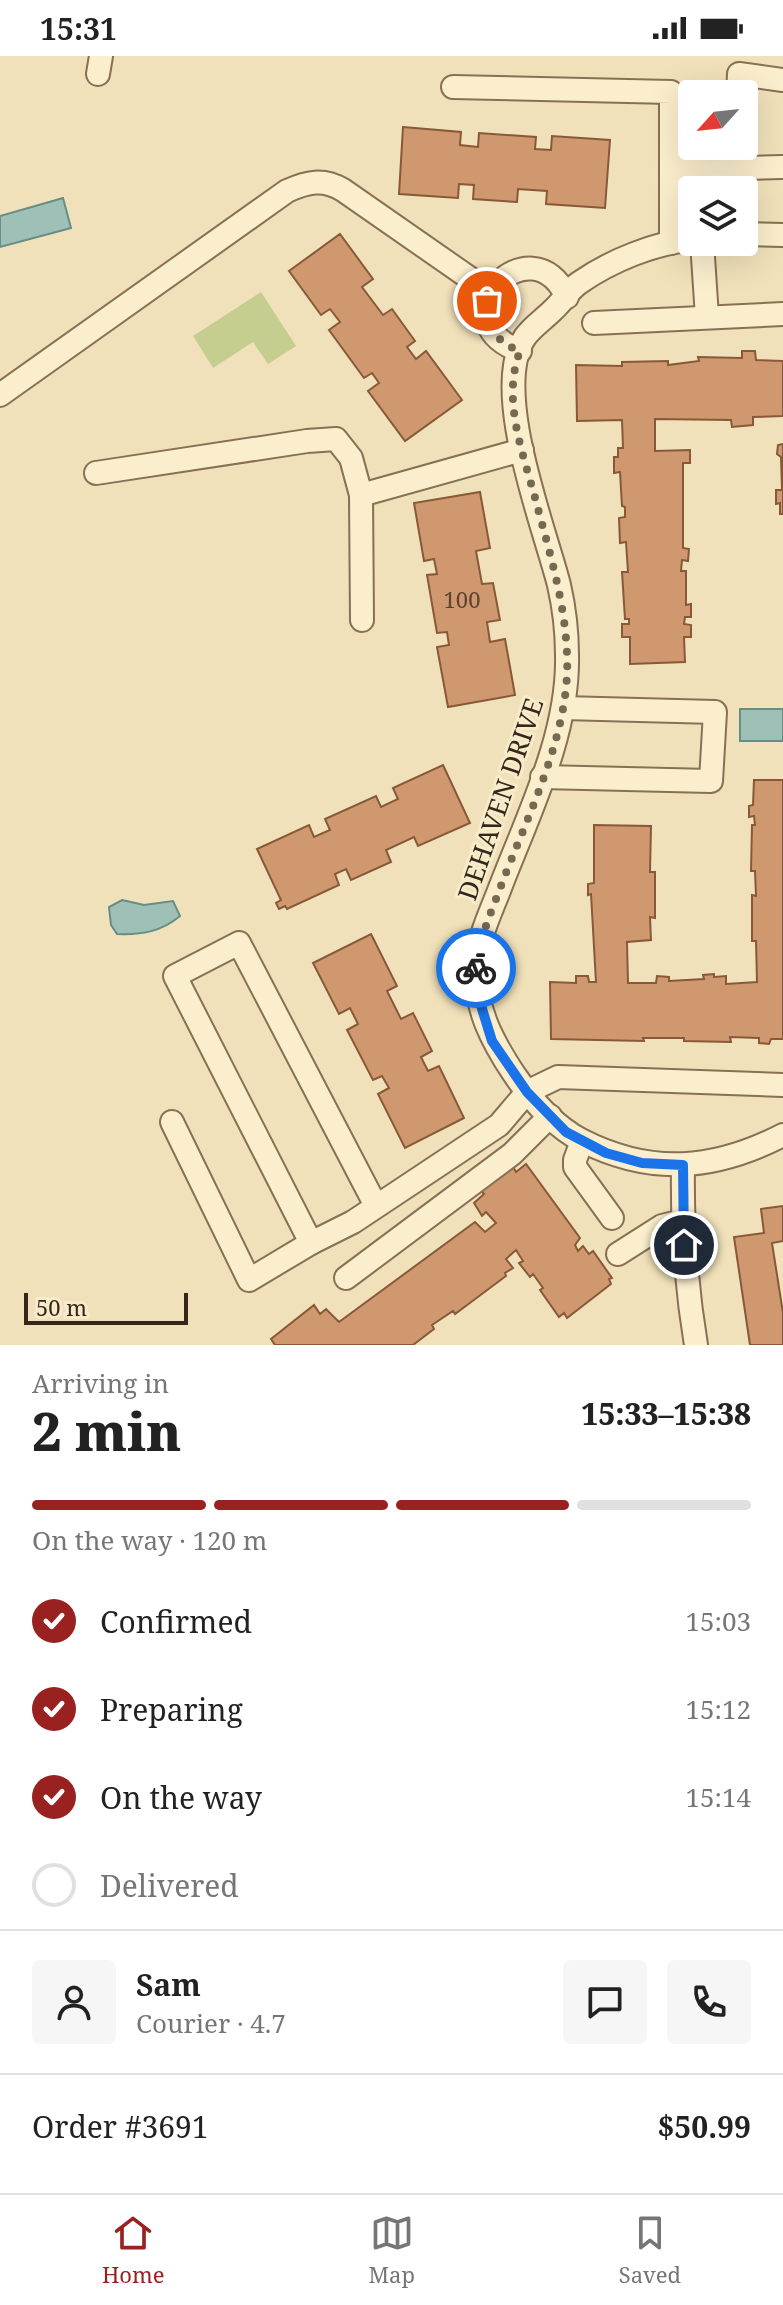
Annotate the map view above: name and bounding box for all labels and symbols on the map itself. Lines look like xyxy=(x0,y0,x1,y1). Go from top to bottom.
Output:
north arrow xyxy=(678,80,758,160)
pin xyxy=(453,267,521,335)
house number: 100 xyxy=(444,584,480,614)
street label: DEHAVEN DRIVE xyxy=(449,693,551,905)
courier xyxy=(436,928,516,1008)
pin xyxy=(650,1211,718,1279)
scale bar xyxy=(24,1289,188,1325)

